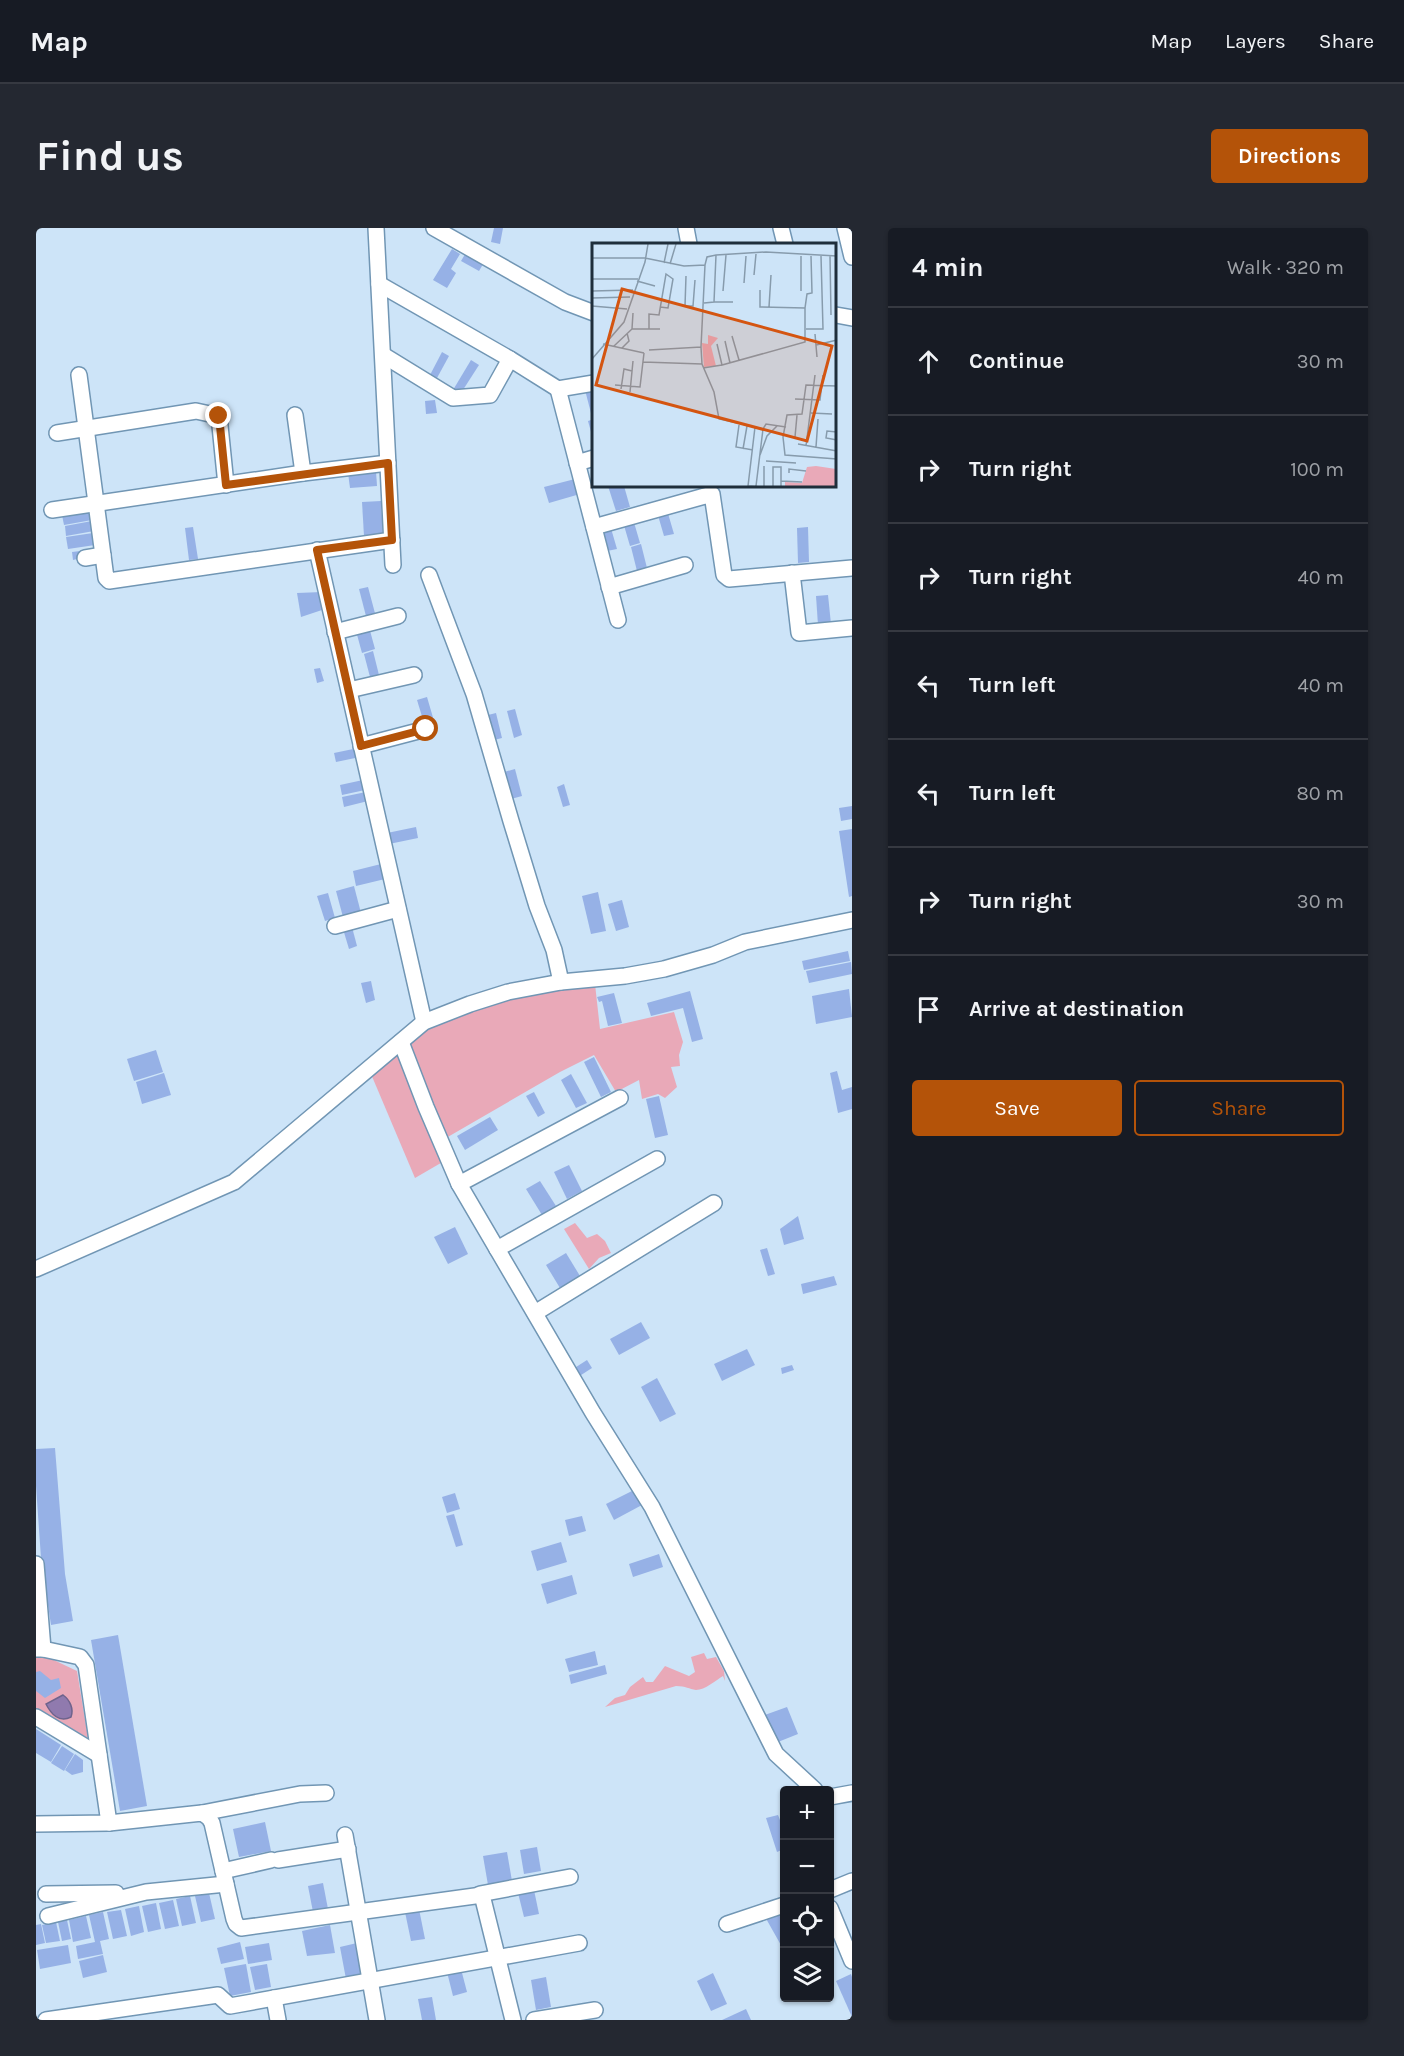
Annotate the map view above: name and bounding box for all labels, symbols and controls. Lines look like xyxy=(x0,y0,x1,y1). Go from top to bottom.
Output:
text: Map xyxy=(30,25,88,58)
text: Map xyxy=(1150,29,1192,53)
text: Layers xyxy=(1225,29,1286,53)
text: Share xyxy=(1319,29,1374,53)
button: Directions xyxy=(1211,129,1368,183)
text: Find us xyxy=(36,131,184,181)
inset map xyxy=(592,243,837,488)
text: 4 min xyxy=(912,252,983,283)
text: Walk · 320 m xyxy=(1227,256,1344,279)
icon: ahead xyxy=(912,345,945,378)
text: Continue xyxy=(969,348,1064,374)
text: 30 m xyxy=(1297,350,1344,373)
route end xyxy=(205,402,231,428)
icon: right xyxy=(912,453,945,486)
text: Turn right xyxy=(969,456,1072,482)
text: 100 m xyxy=(1290,458,1344,481)
icon: right xyxy=(912,561,945,594)
text: Turn right xyxy=(969,564,1072,590)
text: 40 m xyxy=(1298,566,1344,589)
icon: left xyxy=(912,669,945,702)
text: Turn left xyxy=(969,672,1056,698)
text: 40 m xyxy=(1298,674,1344,697)
route start xyxy=(412,715,438,741)
icon: left xyxy=(912,777,945,810)
text: Turn left xyxy=(969,780,1056,806)
text: 80 m xyxy=(1296,782,1344,805)
icon: right xyxy=(912,885,945,918)
text: Turn right xyxy=(969,888,1072,914)
text: 30 m xyxy=(1297,890,1344,913)
icon: arrive xyxy=(912,993,945,1026)
text: Arrive at destination xyxy=(969,996,1184,1022)
button: Save xyxy=(912,1080,1122,1136)
button: Share xyxy=(1134,1080,1344,1136)
map controls xyxy=(780,1786,834,2002)
button: + xyxy=(780,1786,834,1840)
button: − xyxy=(780,1840,834,1894)
button: locate xyxy=(780,1894,834,1948)
button: layers xyxy=(780,1948,834,2002)

